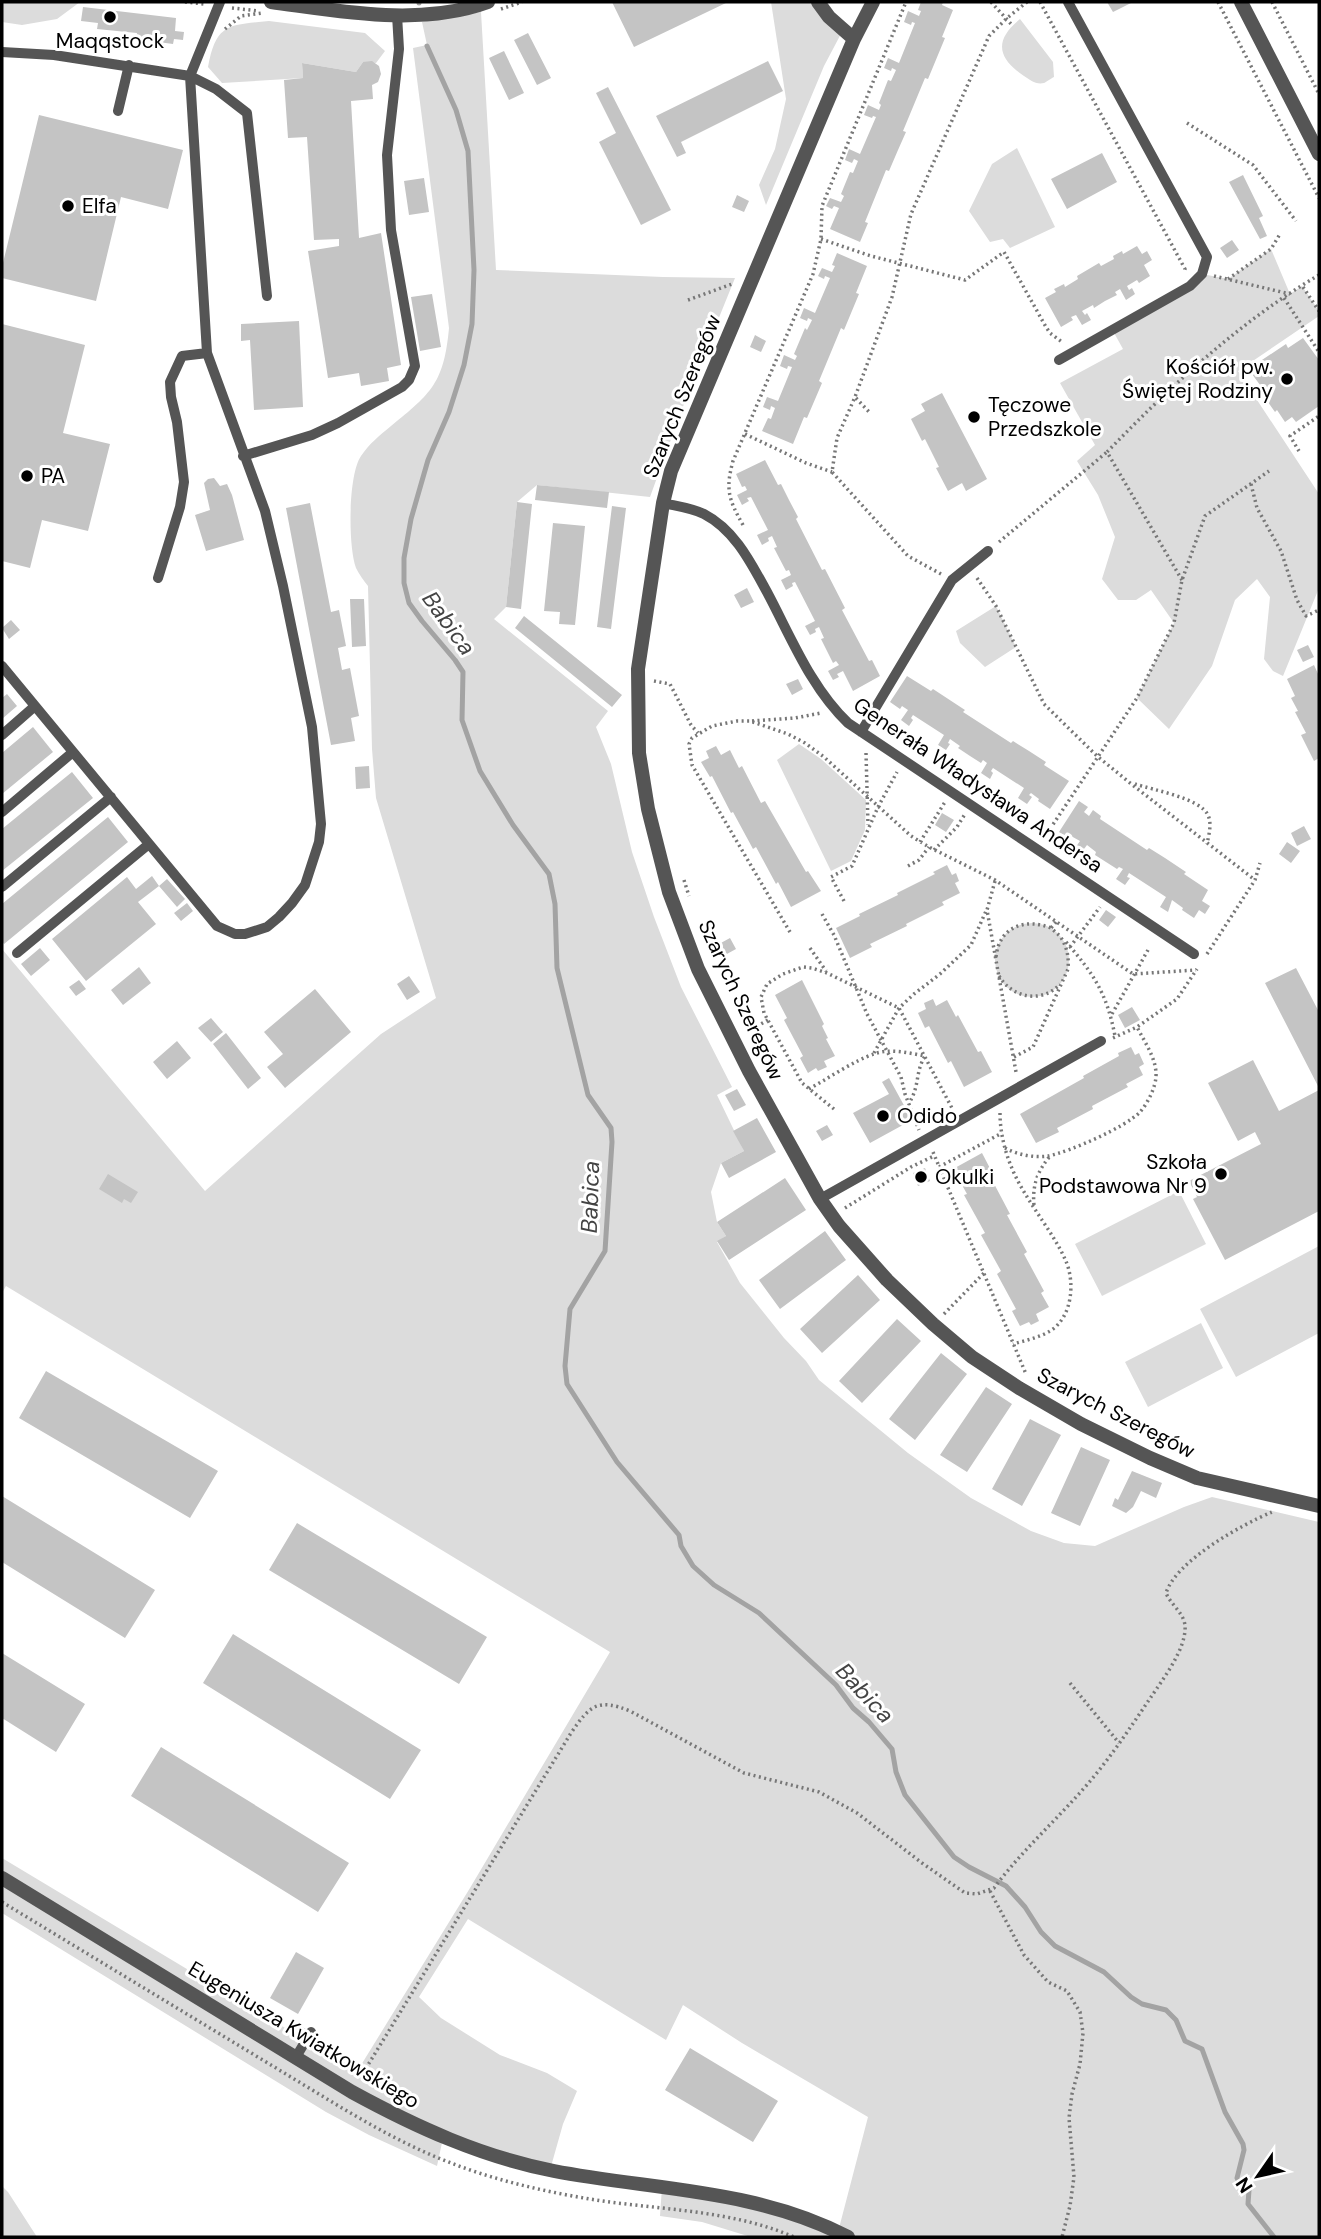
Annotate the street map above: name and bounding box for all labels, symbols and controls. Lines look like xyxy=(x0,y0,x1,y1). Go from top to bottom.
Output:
marker: Maqqstock xyxy=(102,9,118,25)
place label: Maqqstock xyxy=(56,27,165,55)
place label: Elfa xyxy=(82,192,117,220)
marker: Elfa xyxy=(60,198,76,214)
street label: Szarych Szeregów xyxy=(636,310,728,482)
place label: Kościół pw. Świętej Rodziny xyxy=(1122,353,1273,405)
marker: Kościół pw. Świętej Rodziny xyxy=(1279,371,1295,387)
place label: Tęczowe Przedszkole xyxy=(988,391,1102,443)
marker: Tęczowe Przedszkole xyxy=(966,409,982,425)
place label: PA xyxy=(41,462,65,490)
marker: PA xyxy=(19,468,35,484)
water label: Babica xyxy=(416,585,482,661)
street label: Generała Władysława Andersa xyxy=(848,691,1108,879)
street label: Szarych Szeregów xyxy=(692,915,790,1085)
place label: Odido xyxy=(897,1102,957,1130)
marker: Odido xyxy=(875,1108,891,1124)
place label: Szkoła Podstawowa Nr 9 xyxy=(1039,1148,1207,1200)
water label: Babica xyxy=(574,1160,606,1234)
place label: Okulki xyxy=(935,1163,994,1191)
marker: Szkoła Podstawowa Nr 9 xyxy=(1213,1166,1229,1182)
marker: Okulki xyxy=(913,1169,929,1185)
street label: Szarych Szeregów xyxy=(1032,1361,1200,1465)
water label: Babica xyxy=(829,1656,901,1730)
street label: Eugeniusza Kwiatkowskiego xyxy=(183,1955,425,2115)
north arrow xyxy=(1223,2141,1293,2211)
text: N xyxy=(1230,2172,1259,2198)

